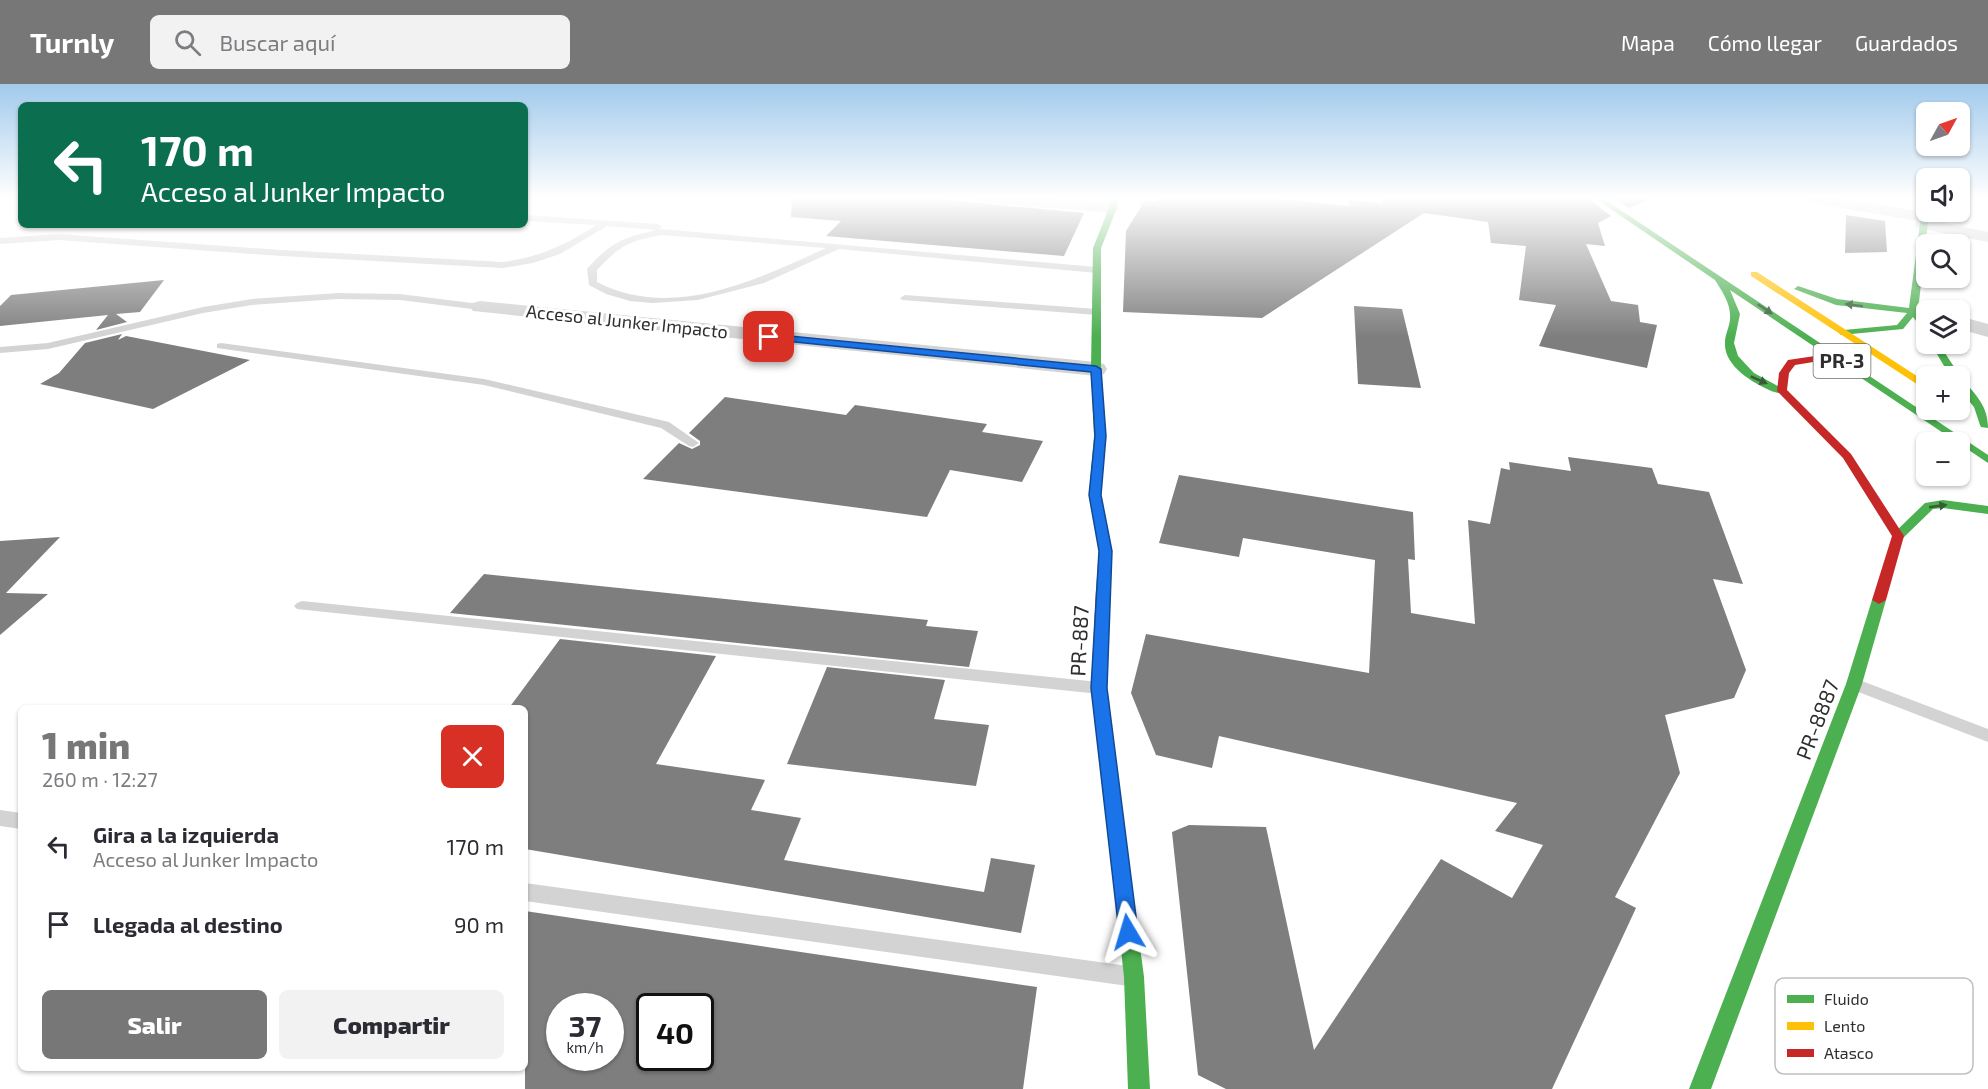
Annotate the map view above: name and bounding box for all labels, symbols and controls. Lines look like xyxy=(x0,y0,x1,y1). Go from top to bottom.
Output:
search box xyxy=(150,15,570,69)
text: Turnly xyxy=(30,25,114,59)
icon: search xyxy=(171,26,204,59)
text: Buscar aquí xyxy=(219,29,335,55)
text: Mapa xyxy=(1621,30,1675,55)
text: Cómo llegar xyxy=(1708,30,1822,55)
text: Guardados xyxy=(1855,30,1958,55)
north arrow xyxy=(1916,102,1970,156)
map controls xyxy=(1916,102,1970,486)
text: 170 m xyxy=(141,124,254,174)
icon: left xyxy=(42,126,120,204)
button: sound xyxy=(1916,168,1970,222)
text: Acceso al Junker Impacto xyxy=(141,175,445,207)
button: search xyxy=(1916,234,1970,288)
street label: Acceso al Junker Impacto xyxy=(525,299,729,343)
one-way arrow xyxy=(1845,300,1864,309)
button: layers xyxy=(1916,300,1970,354)
one-way arrow xyxy=(1757,303,1773,315)
pin xyxy=(743,311,794,362)
icon: arrive xyxy=(752,320,785,353)
road number: PR-3 xyxy=(1814,344,1870,378)
button: + xyxy=(1916,366,1970,420)
one-way arrow xyxy=(1750,376,1767,385)
button: − xyxy=(1916,432,1970,486)
one-way arrow xyxy=(1928,502,1947,511)
street label: PR-887 xyxy=(1064,605,1093,677)
street label: PR-8887 xyxy=(1790,676,1843,763)
text: 1 min xyxy=(42,723,130,766)
button: close xyxy=(441,725,504,788)
text: 260 m · 12:27 xyxy=(42,767,158,791)
text: Gira a la izquierda xyxy=(93,821,279,847)
icon: left xyxy=(42,830,75,863)
text: 170 m xyxy=(447,833,504,859)
text: Acceso al Junker Impacto xyxy=(93,847,318,871)
position arrow xyxy=(1096,900,1160,964)
icon: arrive xyxy=(42,908,75,941)
text: Llegada al destino xyxy=(93,911,283,937)
text: 90 m xyxy=(454,911,504,937)
legend xyxy=(1775,978,1973,1074)
text: Fluido xyxy=(1824,989,1869,1008)
button: Salir xyxy=(42,990,267,1059)
button: Compartir xyxy=(279,990,504,1059)
speed limit sign: 40 xyxy=(636,993,714,1071)
text: 37 xyxy=(569,1007,601,1043)
text: Lento xyxy=(1824,1016,1865,1035)
text: km/h xyxy=(566,1038,604,1056)
text: Atasco xyxy=(1824,1043,1874,1062)

